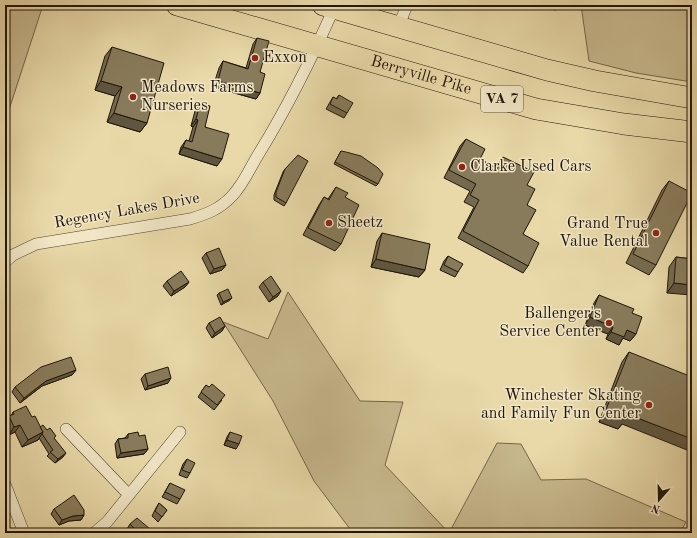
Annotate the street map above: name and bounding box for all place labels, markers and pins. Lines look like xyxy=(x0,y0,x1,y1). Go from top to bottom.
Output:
place label: Exxon xyxy=(263,50,307,66)
marker: Exxon xyxy=(250,53,260,63)
place label: Meadows Farms Nurseries xyxy=(141,80,254,114)
marker: Meadows Farms Nurseries xyxy=(128,92,138,102)
place label: Clarke Used Cars xyxy=(470,159,591,175)
marker: Clarke Used Cars xyxy=(457,162,467,172)
place label: Sheetz xyxy=(337,215,383,231)
place label: Grand True Value Rental xyxy=(559,216,648,250)
marker: Sheetz xyxy=(324,218,334,228)
marker: Grand True Value Rental xyxy=(651,228,661,238)
place label: Ballenger's Service Center xyxy=(499,306,601,340)
marker: Ballenger's Service Center xyxy=(604,318,614,328)
place label: Winchester Skating and Family Fun Center xyxy=(481,388,641,422)
marker: Winchester Skating and Family Fun Center xyxy=(644,400,654,410)

